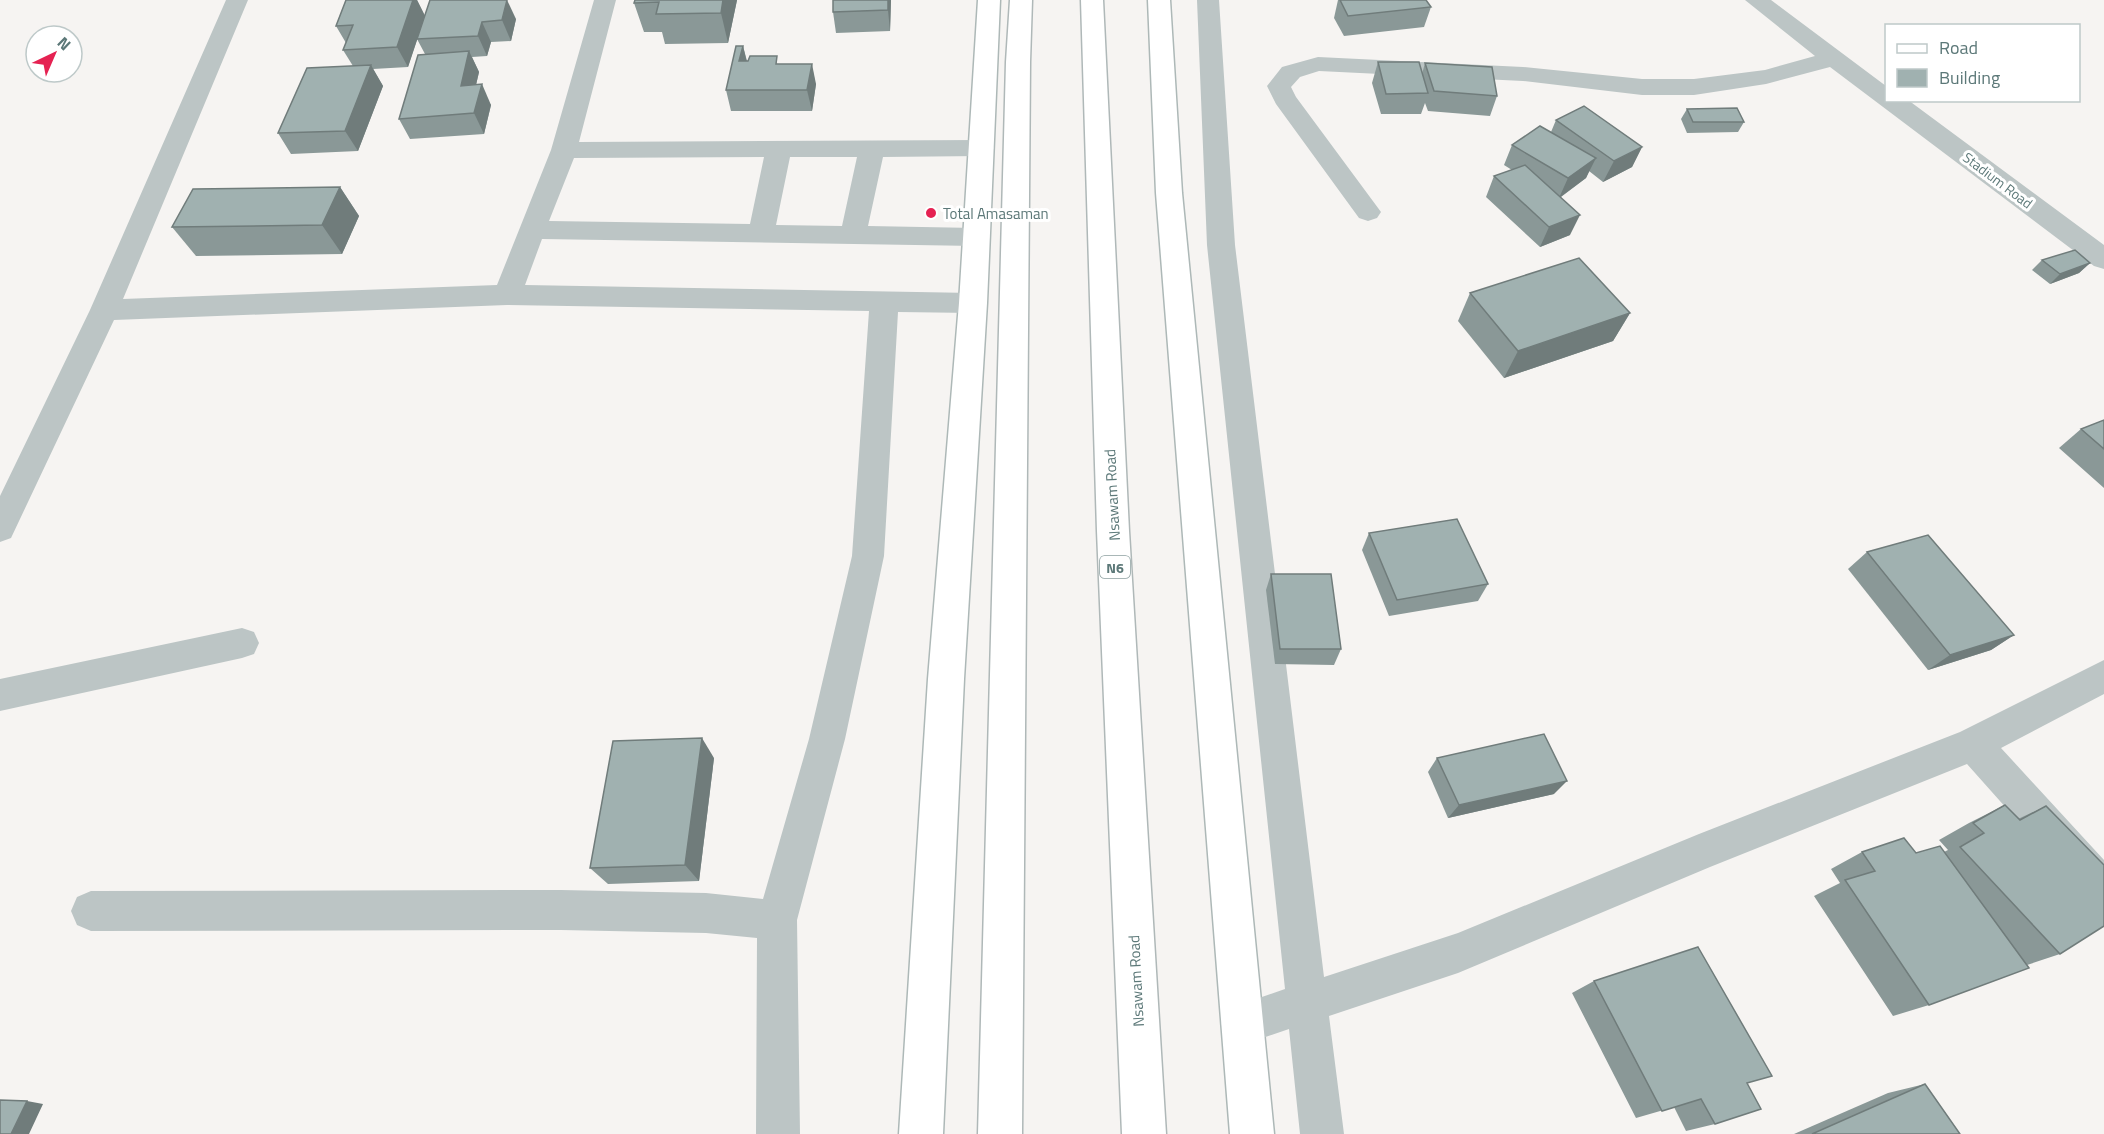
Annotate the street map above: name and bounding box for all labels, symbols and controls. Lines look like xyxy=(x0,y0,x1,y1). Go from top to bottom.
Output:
north arrow xyxy=(24,24,84,84)
legend xyxy=(1885,24,2080,102)
text: N xyxy=(52,31,77,56)
text: Road xyxy=(1939,34,1978,61)
text: Building xyxy=(1939,64,2000,91)
street label: Stadium Road xyxy=(1959,147,2037,213)
place label: Total Amasaman xyxy=(943,202,1049,225)
marker: Total Amasaman xyxy=(924,206,938,220)
street label: Nsawam Road xyxy=(1098,449,1126,541)
road number: N6 xyxy=(1100,556,1130,578)
street label: Nsawam Road xyxy=(1122,935,1150,1027)

